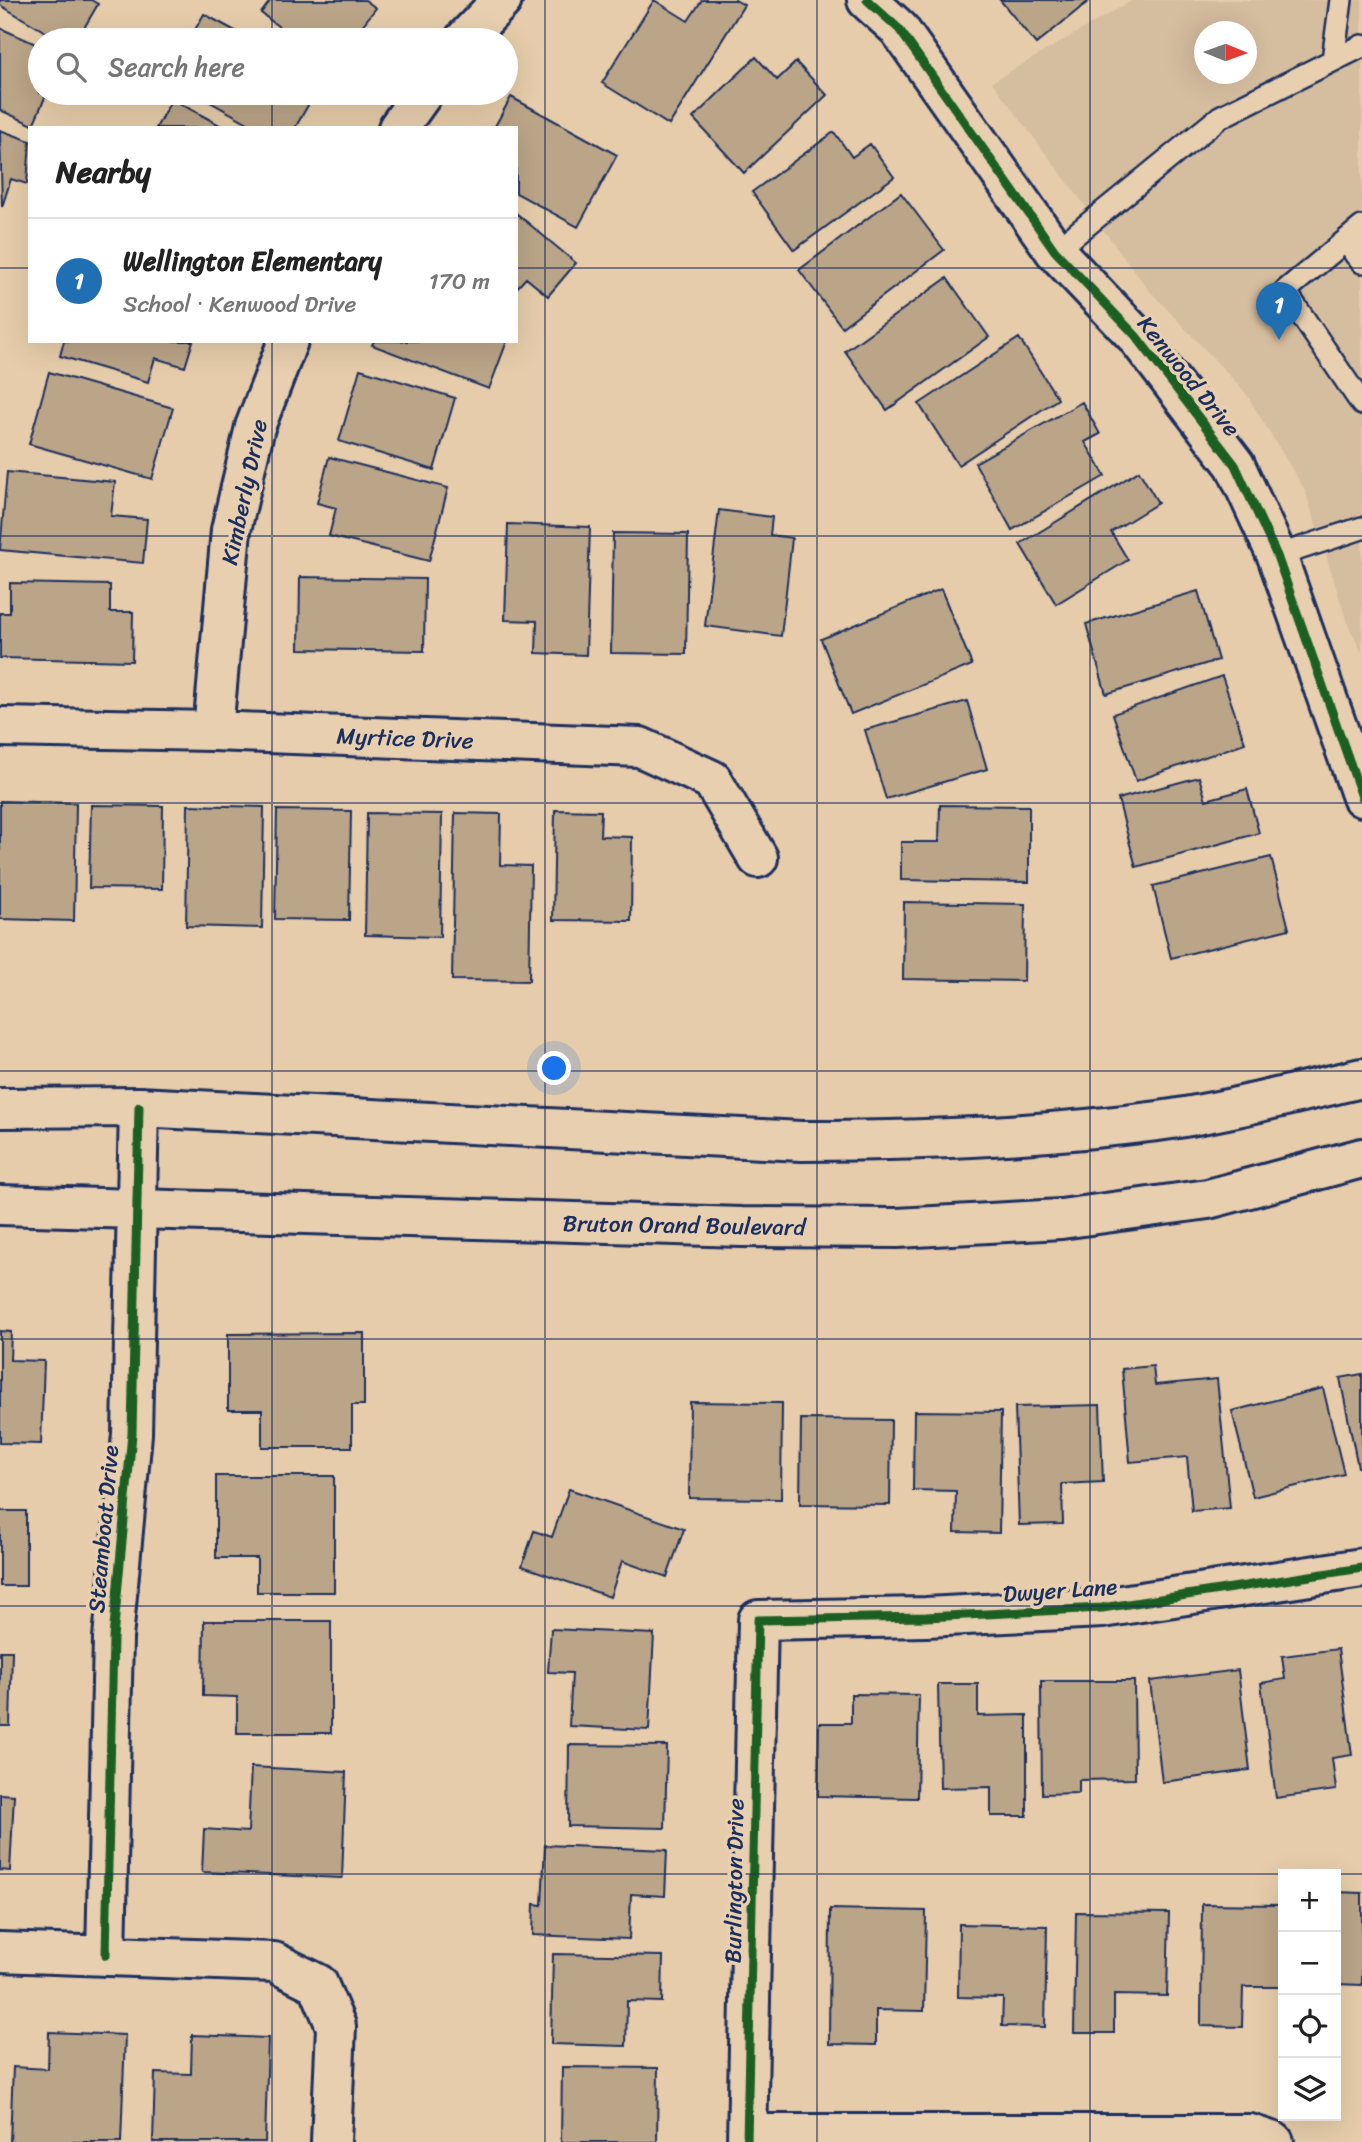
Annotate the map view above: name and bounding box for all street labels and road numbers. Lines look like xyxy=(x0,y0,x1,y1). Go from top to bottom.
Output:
street label: Kenwood Drive xyxy=(1126,306,1251,447)
street label: Kimberly Drive xyxy=(209,415,280,569)
street label: Myrtice Drive xyxy=(336,716,474,761)
street label: Bruton Orand Boulevard xyxy=(562,1203,808,1248)
street label: Steamboat Drive xyxy=(76,1444,131,1615)
street label: Dwyer Lane xyxy=(1002,1566,1119,1615)
street label: Burlington Drive xyxy=(713,1798,756,1964)

